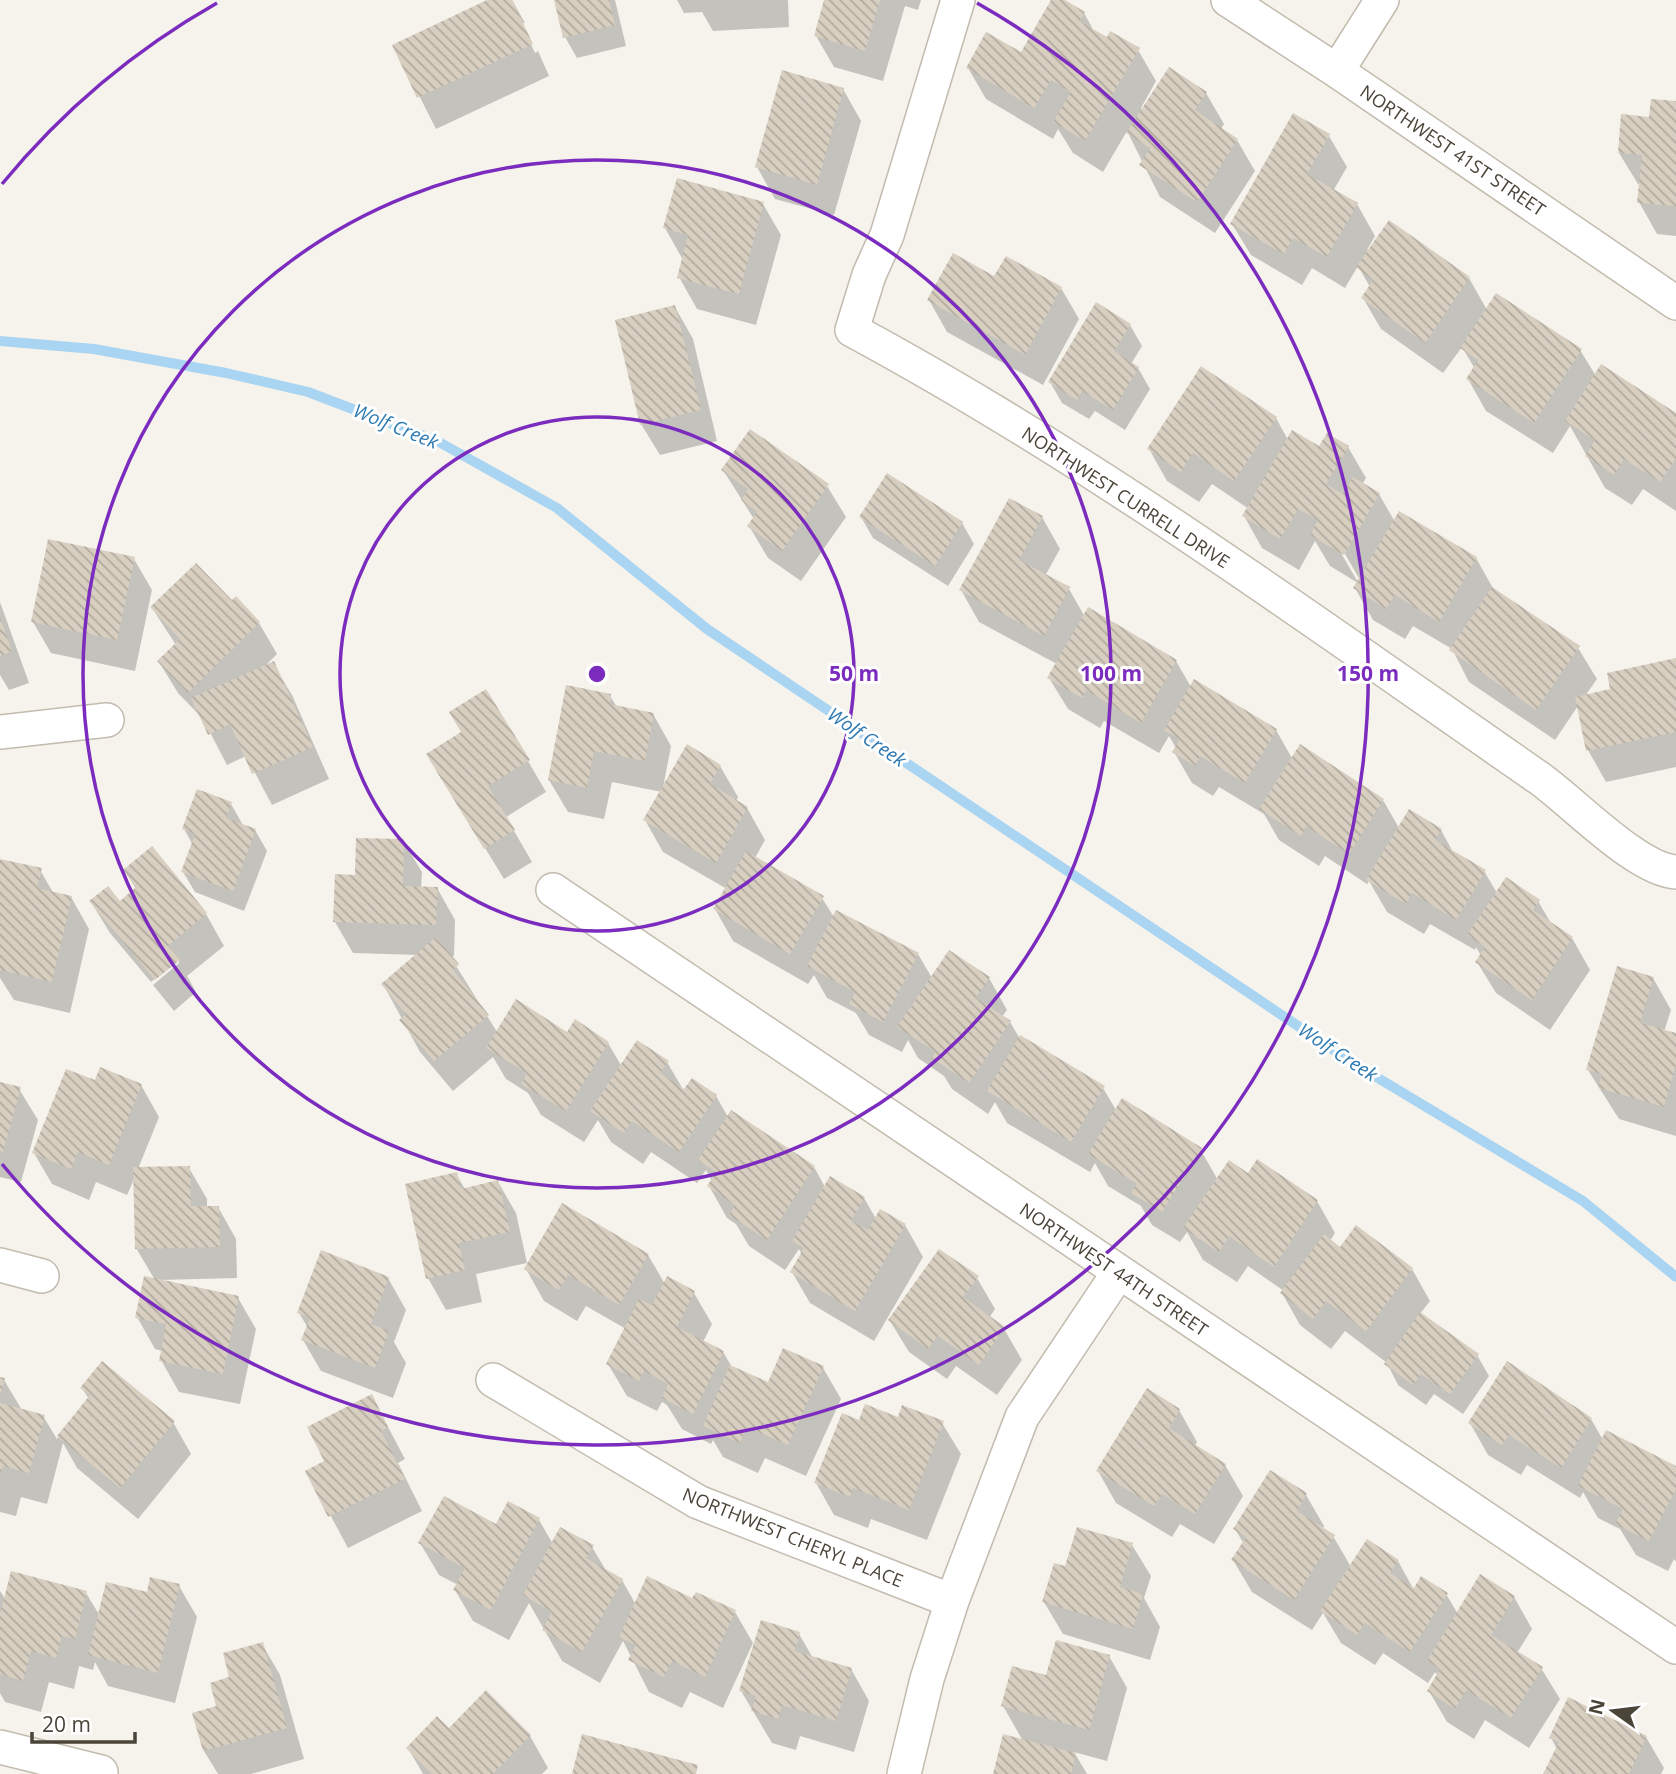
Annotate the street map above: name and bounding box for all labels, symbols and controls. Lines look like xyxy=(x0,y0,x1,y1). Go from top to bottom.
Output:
street label: NORTHWEST 41ST STREET xyxy=(1356,79,1550,221)
water label: Wolf Creek xyxy=(350,397,443,455)
street label: NORTHWEST CURRELL DRIVE xyxy=(1018,421,1234,573)
text: 50 m xyxy=(829,659,879,687)
text: 100 m xyxy=(1080,659,1142,687)
text: 150 m xyxy=(1337,659,1399,687)
centre of rings xyxy=(585,662,609,686)
water label: Wolf Creek xyxy=(823,701,912,773)
water label: Wolf Creek xyxy=(1293,1017,1383,1088)
street label: NORTHWEST 44TH STREET xyxy=(1015,1197,1213,1341)
street label: NORTHWEST CHERYL PLACE xyxy=(679,1482,907,1592)
north arrow xyxy=(1578,1676,1648,1746)
text: N xyxy=(1582,1696,1611,1718)
scale bar xyxy=(32,1700,135,1744)
text: 20 m xyxy=(42,1710,91,1738)

